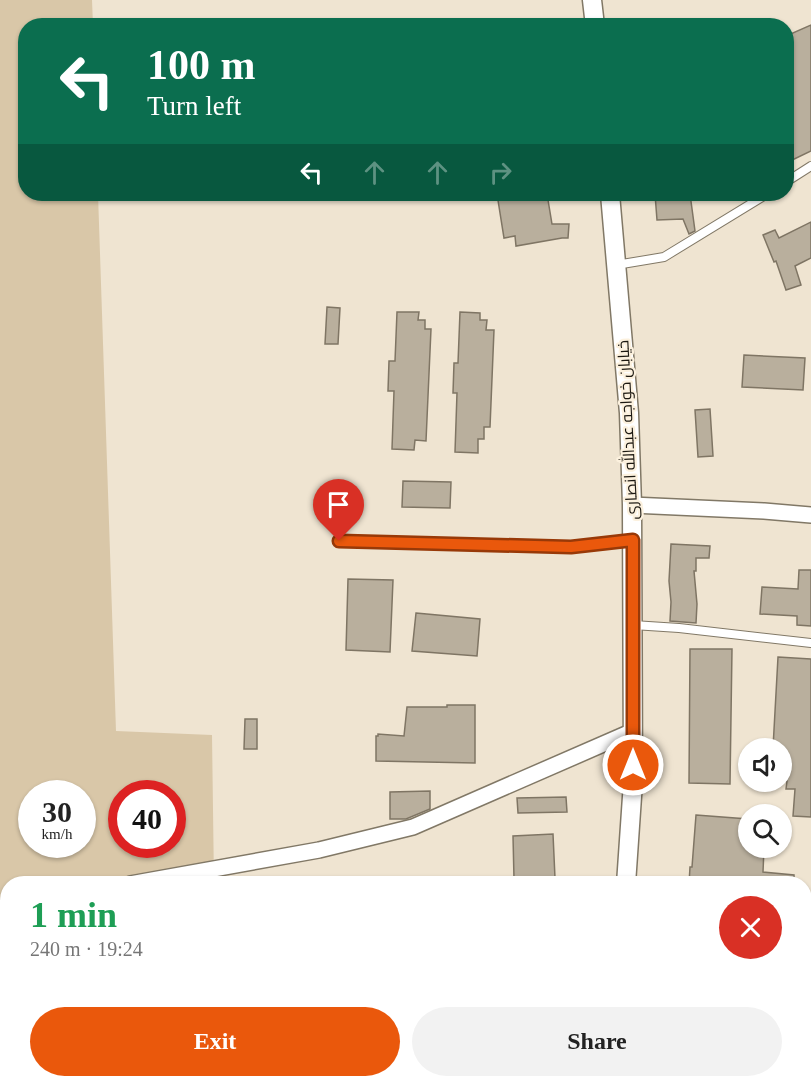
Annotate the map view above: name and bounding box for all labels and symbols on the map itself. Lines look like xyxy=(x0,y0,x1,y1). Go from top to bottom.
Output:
street label: خیابان خواجه عبدالله انصاری xyxy=(612,340,643,520)
pin xyxy=(313,479,364,541)
position arrow xyxy=(601,733,665,797)
speed limit sign: 40 xyxy=(108,780,186,858)

